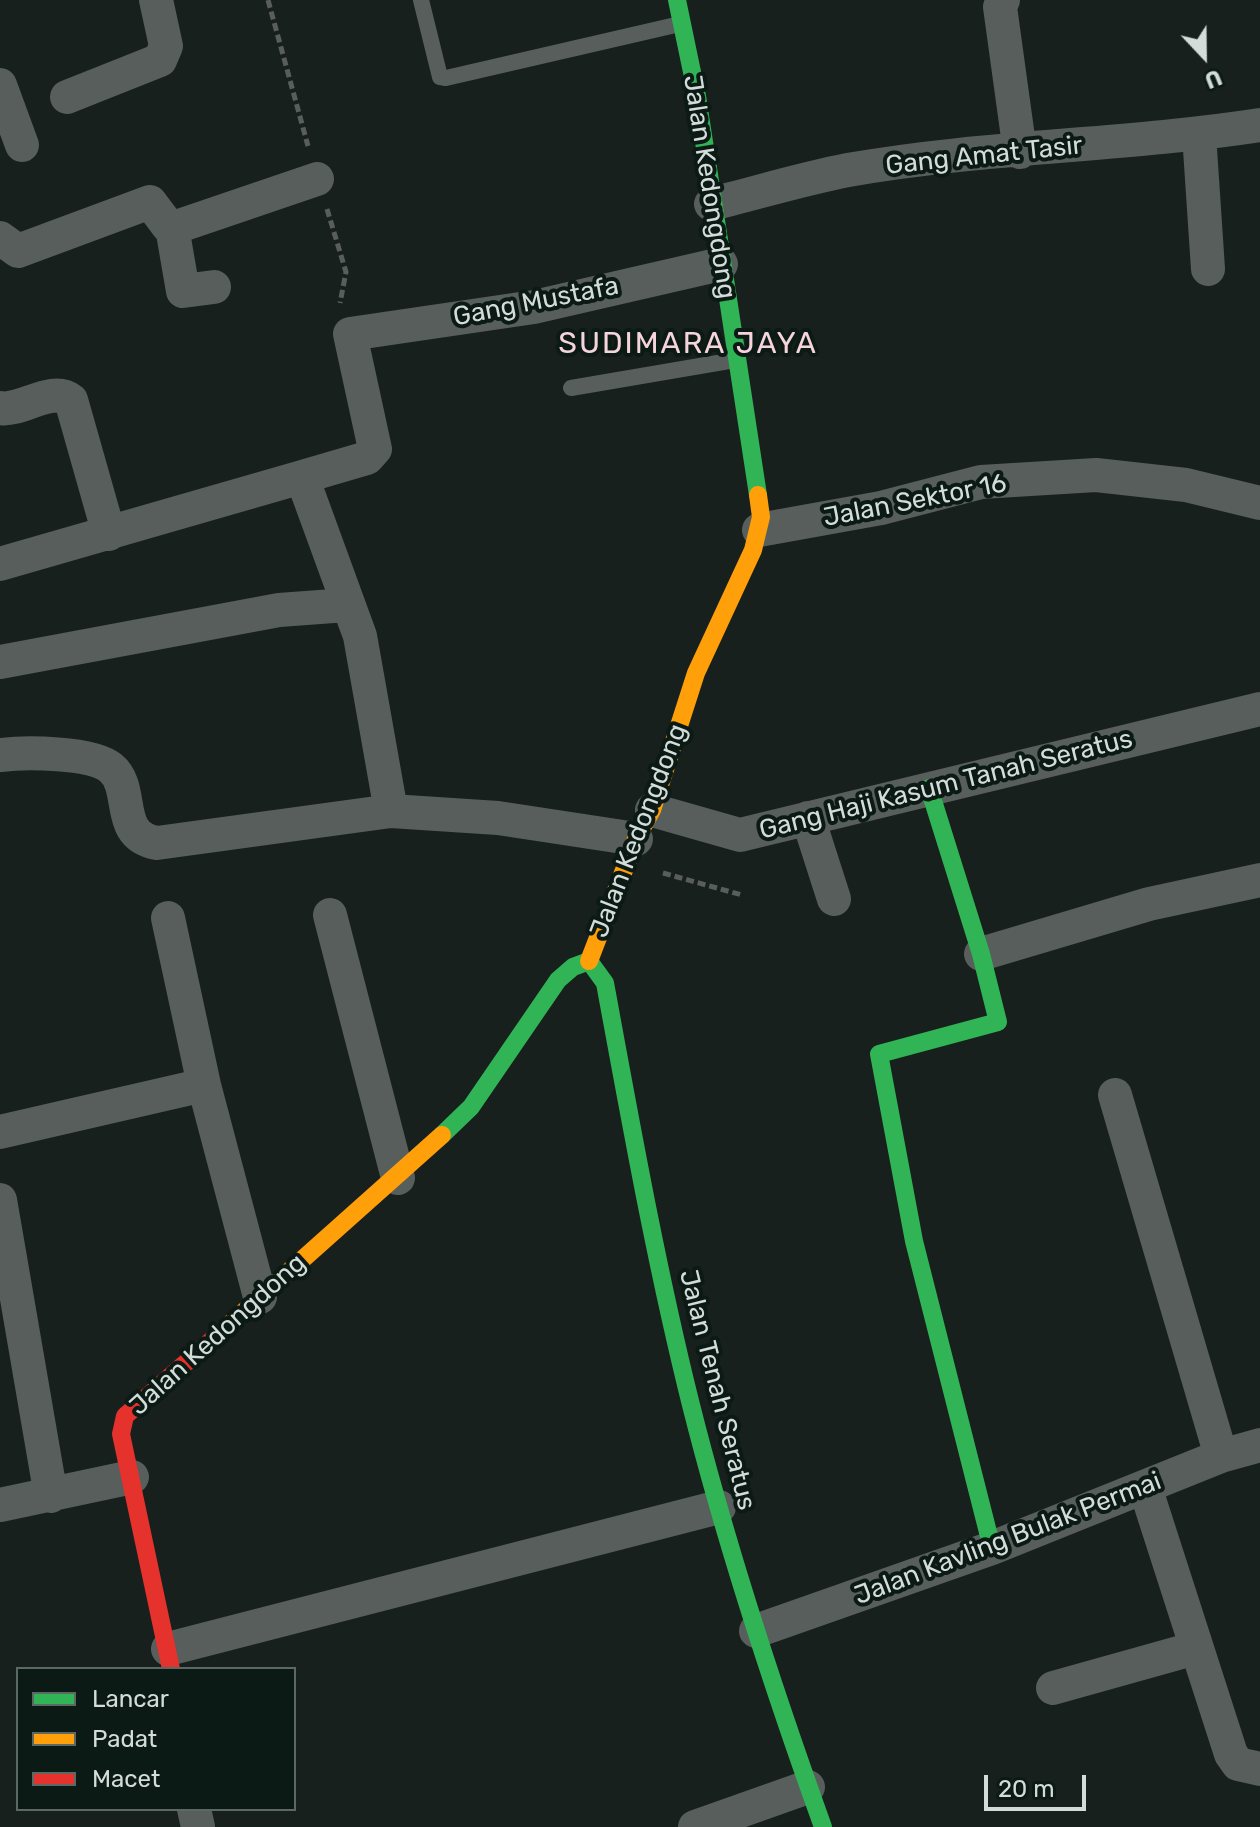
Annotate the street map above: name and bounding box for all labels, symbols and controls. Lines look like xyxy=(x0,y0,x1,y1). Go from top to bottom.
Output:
north arrow xyxy=(1164,16,1244,96)
text: U xyxy=(1201,63,1226,94)
street label: Jalan Kedongdong xyxy=(676,73,742,301)
street label: Gang Amat Tasir xyxy=(884,130,1084,182)
street label: Gang Mustafa xyxy=(451,271,621,333)
district label: SUDIMARA JAYA xyxy=(558,326,818,362)
street label: Jalan Sektor 16 xyxy=(821,468,1009,534)
street label: Jalan Kedongdong xyxy=(584,720,694,942)
street label: Gang Haji Kasum Tanah Seratus xyxy=(756,723,1136,847)
street label: Jalan Kedongdong xyxy=(123,1248,313,1422)
street label: Jalan Tenah Seratus xyxy=(672,1267,762,1513)
street label: Jalan Kavling Bulak Permai xyxy=(850,1466,1166,1612)
legend xyxy=(16,1667,296,1811)
text: Lancar xyxy=(92,1685,169,1713)
text: Padat xyxy=(92,1725,157,1753)
scale bar xyxy=(988,1759,1090,1809)
text: Macet xyxy=(92,1765,160,1793)
text: 20 m xyxy=(998,1775,1055,1803)

